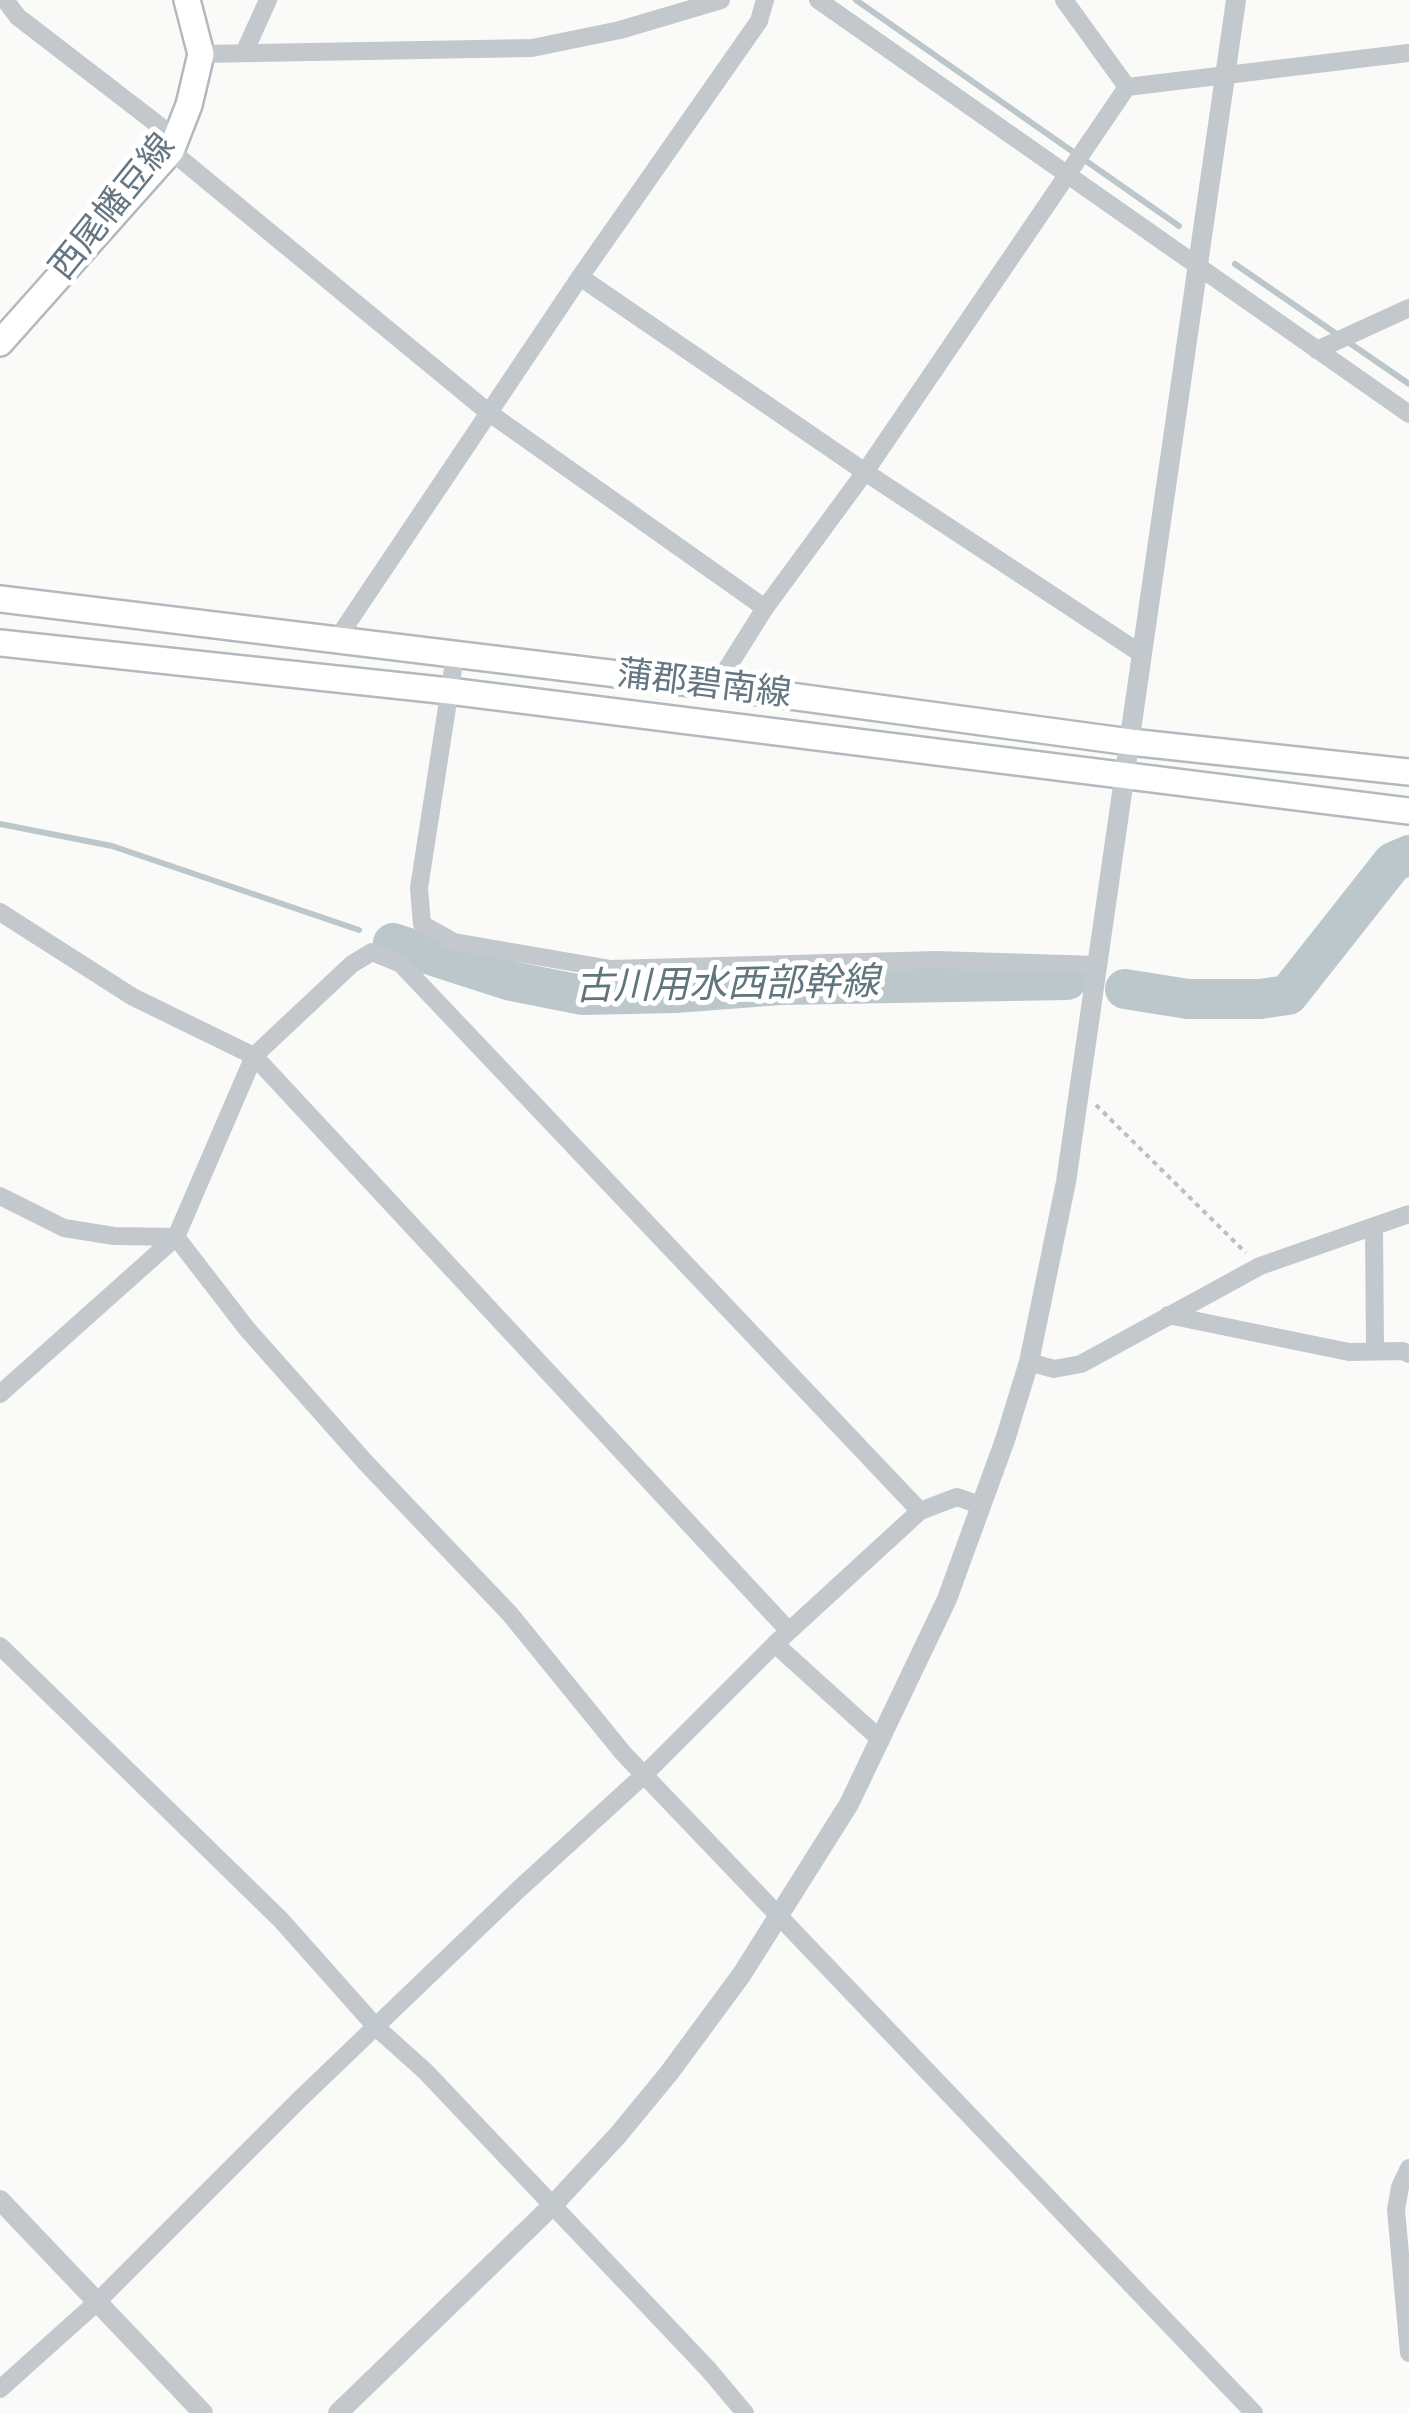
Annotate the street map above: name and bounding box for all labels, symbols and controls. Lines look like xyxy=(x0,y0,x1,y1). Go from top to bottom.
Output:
street label: 西尾幡豆線 xyxy=(43,127,185,289)
street label: 蒲郡碧南線 xyxy=(615,654,793,718)
water label: 古川用水西部幹線 xyxy=(575,962,879,1012)

